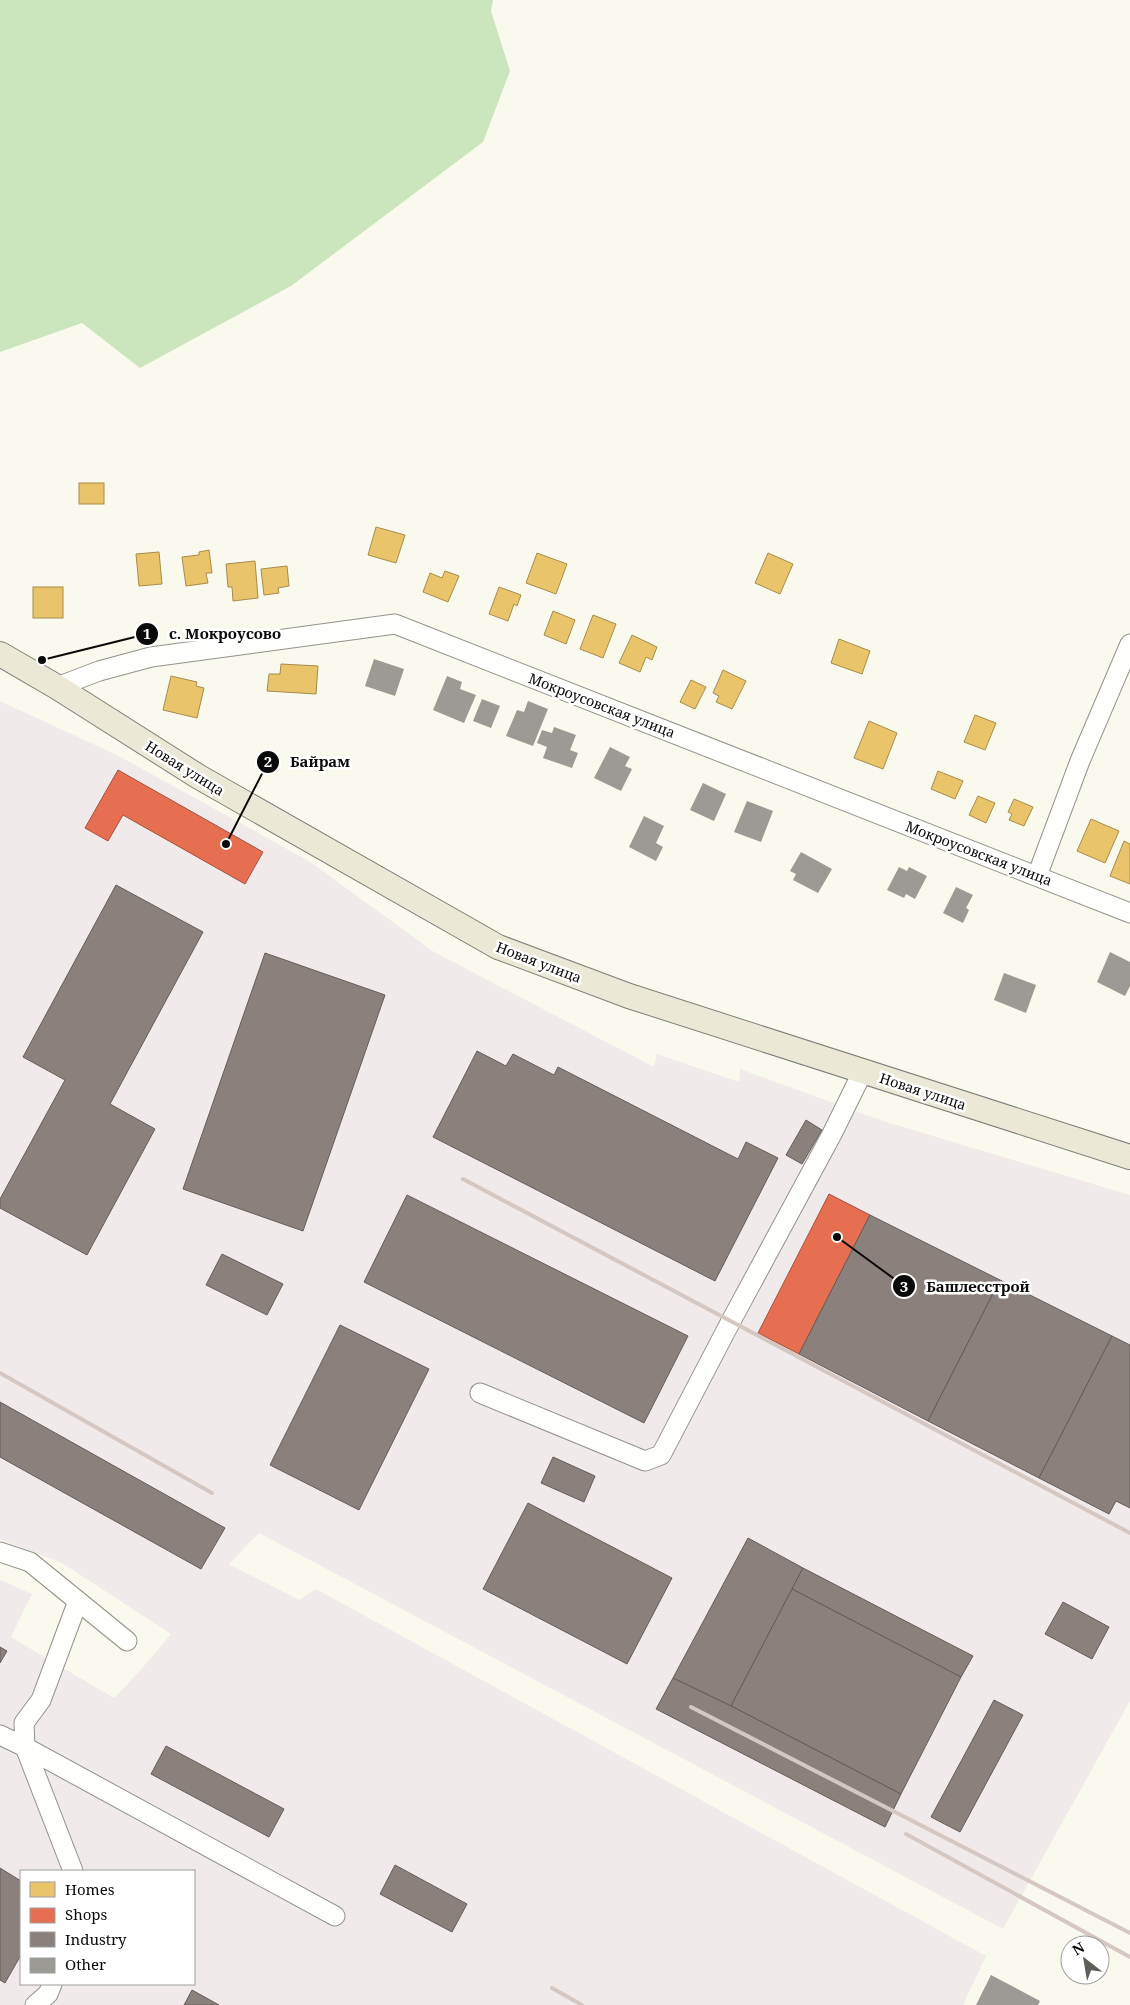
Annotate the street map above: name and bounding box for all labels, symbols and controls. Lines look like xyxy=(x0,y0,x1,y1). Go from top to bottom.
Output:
callout: с. Мокроусово xyxy=(134,619,291,649)
text: 1 xyxy=(143,623,151,643)
text: с. Мокроусово xyxy=(169,623,281,643)
street label: Мокроусовская улица xyxy=(526,668,678,742)
street label: Новая улица xyxy=(142,736,228,800)
callout: Байрам xyxy=(255,747,360,777)
text: 2 xyxy=(264,751,272,771)
text: Байрам xyxy=(290,751,350,771)
street label: Мокроусовская улица xyxy=(903,816,1055,890)
street label: Новая улица xyxy=(494,937,584,987)
street label: Новая улица xyxy=(877,1068,969,1114)
callout: Башлесстрой xyxy=(891,1271,1040,1301)
text: 3 xyxy=(900,1276,908,1296)
text: Башлесстрой xyxy=(926,1276,1030,1296)
legend xyxy=(20,1870,195,1985)
text: Homes xyxy=(65,1879,115,1899)
text: Shops xyxy=(65,1904,108,1924)
text: Industry xyxy=(65,1929,127,1949)
north arrow xyxy=(1060,1935,1110,1985)
text: N xyxy=(1068,1937,1088,1959)
text: Other xyxy=(65,1954,106,1974)

